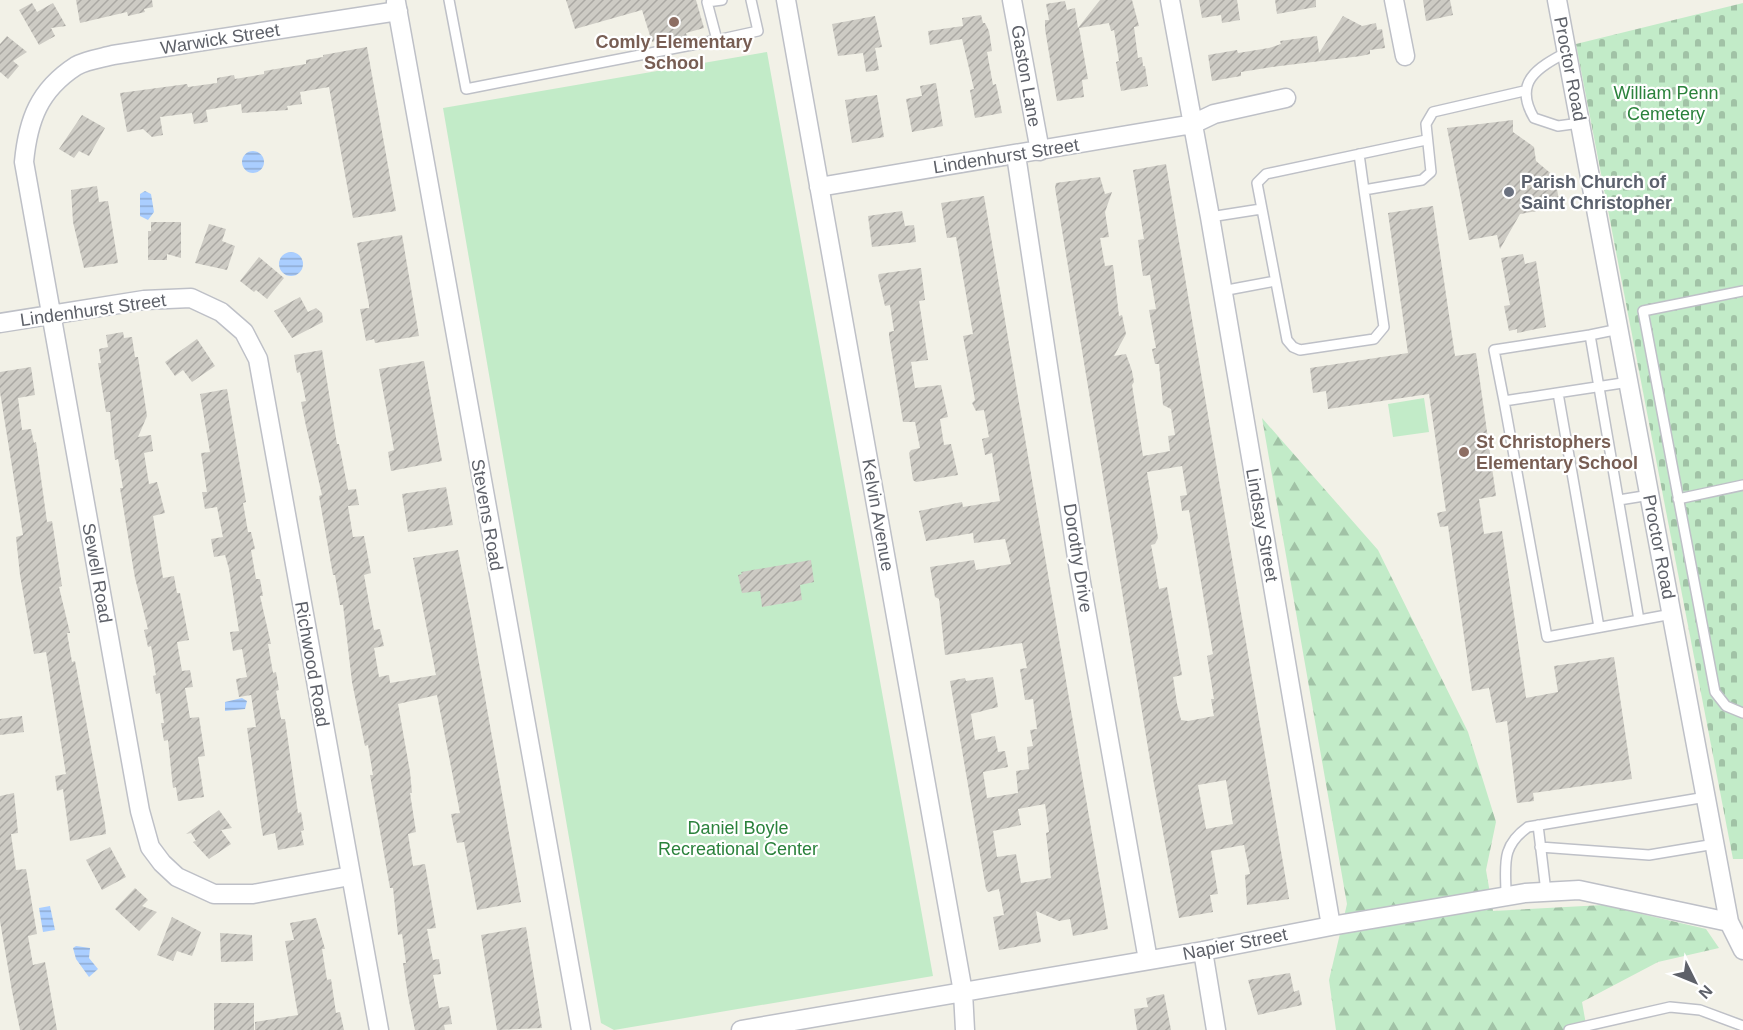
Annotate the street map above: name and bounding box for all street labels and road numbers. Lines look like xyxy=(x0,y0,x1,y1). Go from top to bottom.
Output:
street label: Proctor Road xyxy=(1550,15,1590,123)
street label: Warwick Street xyxy=(159,20,281,58)
street label: Gaston Lane xyxy=(1007,24,1045,128)
street label: Lindenhurst Street xyxy=(932,135,1080,177)
street label: Lindenhurst Street xyxy=(19,290,167,330)
street label: Kelvin Avenue xyxy=(858,457,898,573)
street label: Stevens Road xyxy=(467,458,507,572)
street label: Lindsay Street xyxy=(1242,467,1282,583)
street label: Proctor Road xyxy=(1639,493,1679,601)
street label: Dorothy Drive xyxy=(1060,502,1096,614)
street label: Sewell Road xyxy=(78,521,116,625)
street label: Richwood Road xyxy=(291,600,333,728)
street label: Napier Street xyxy=(1181,924,1289,964)

